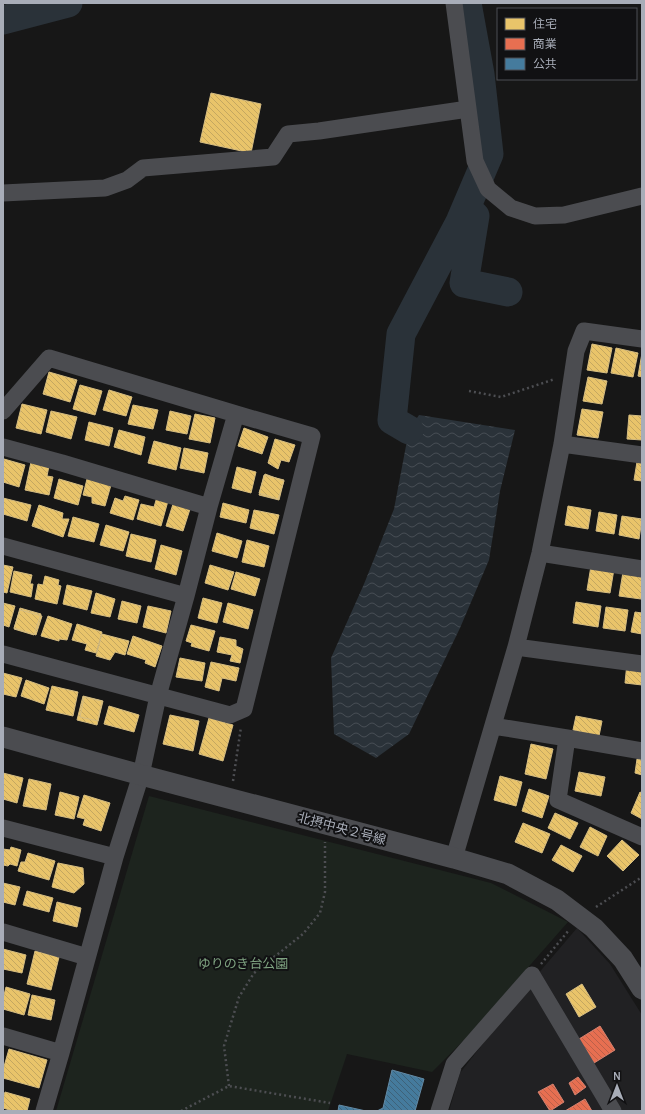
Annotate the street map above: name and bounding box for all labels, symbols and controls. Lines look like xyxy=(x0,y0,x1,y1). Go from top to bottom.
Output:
legend xyxy=(497,8,637,80)
text: 住宅 xyxy=(533,17,557,31)
text: 商業 xyxy=(533,37,557,51)
text: 公共 xyxy=(533,57,557,71)
street label: 北摂中央２号線 xyxy=(296,809,388,848)
park label: ゆりのき台公園 xyxy=(198,956,288,971)
north arrow xyxy=(597,1066,637,1106)
text: N xyxy=(613,1070,621,1083)

